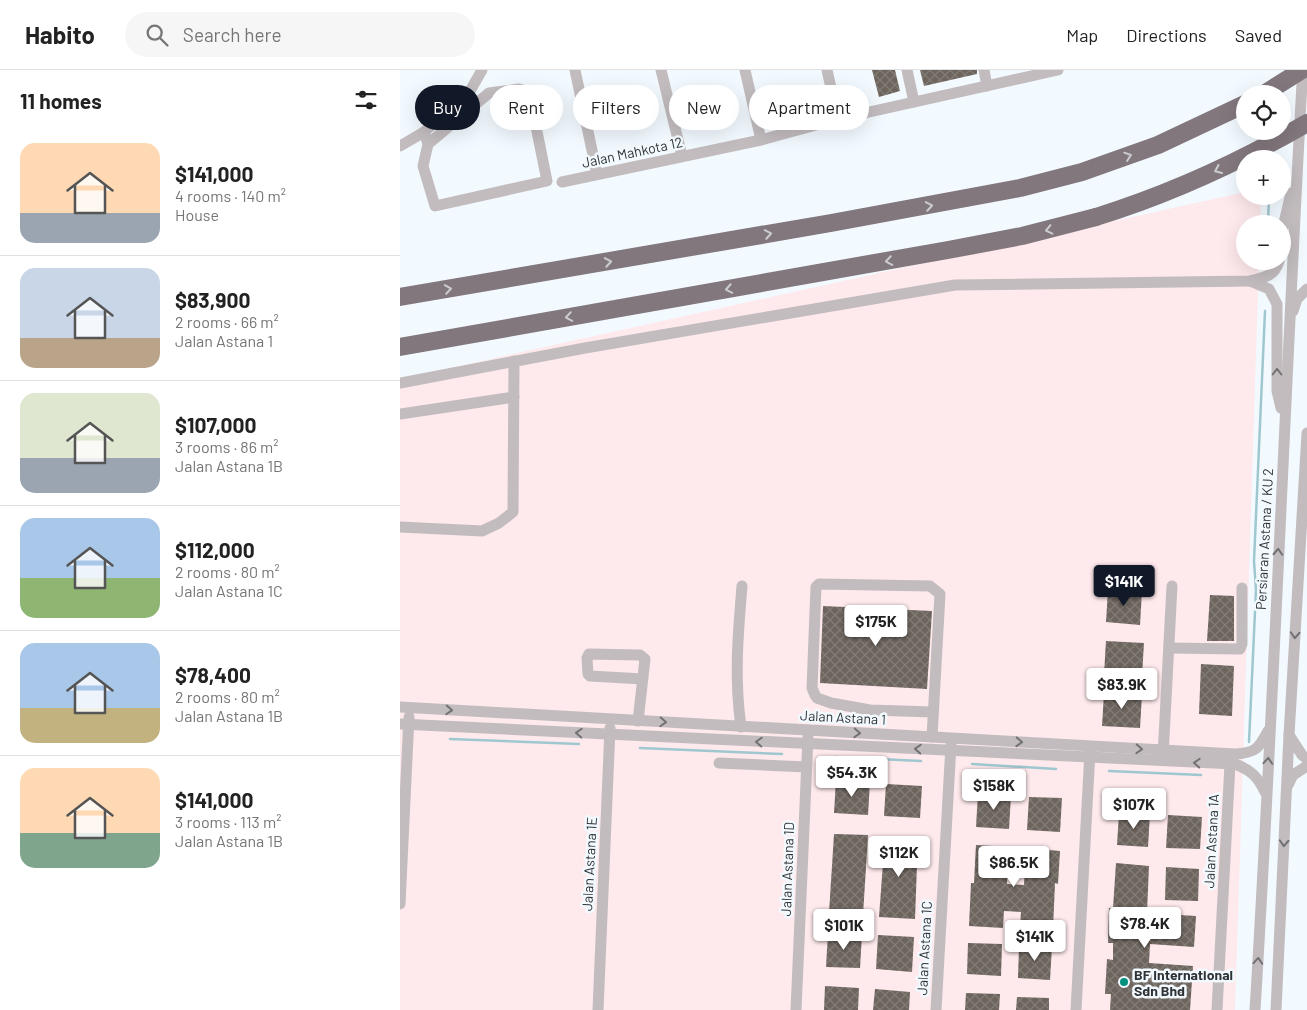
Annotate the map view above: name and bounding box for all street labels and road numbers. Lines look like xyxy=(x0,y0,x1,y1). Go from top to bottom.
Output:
street label: Jalan Mahkota 12 xyxy=(580,133,684,171)
street label: Persiaran Astana / KU 2 xyxy=(1252,468,1276,610)
street label: Jalan Astana 1 xyxy=(800,706,886,728)
street label: Jalan Astana 1A xyxy=(1200,793,1222,889)
street label: Jalan Astana 1E xyxy=(578,816,600,912)
street label: Jalan Astana 1D xyxy=(777,821,797,917)
street label: Jalan Astana 1C xyxy=(913,900,935,996)

